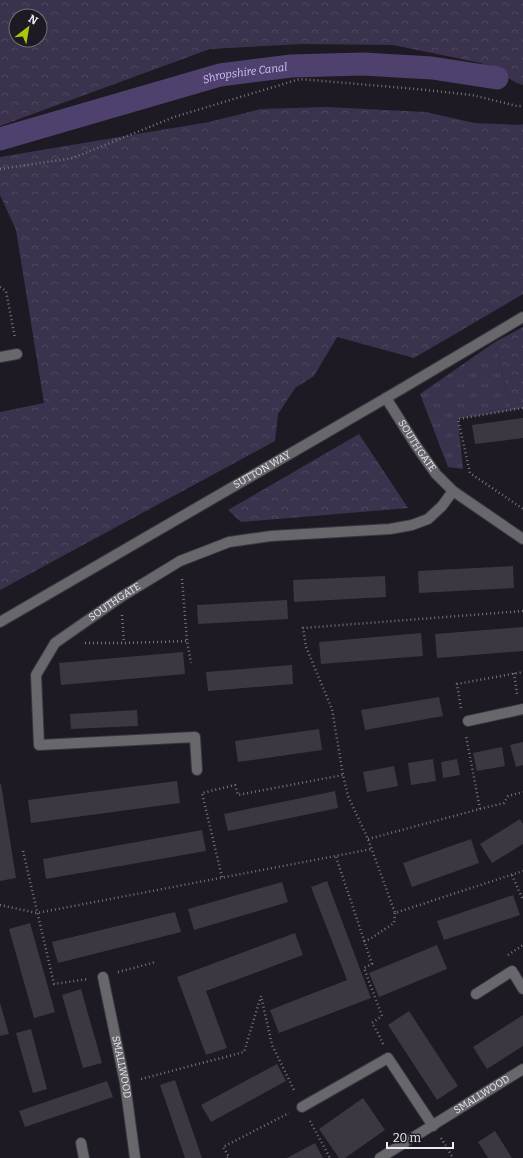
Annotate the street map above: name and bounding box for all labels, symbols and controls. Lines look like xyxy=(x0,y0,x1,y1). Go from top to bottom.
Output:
north arrow xyxy=(8,8,48,48)
text: N xyxy=(26,12,40,28)
water label: Shropshire Canal xyxy=(201,60,288,86)
street label: SOUTHGATE xyxy=(395,418,439,474)
street label: SUTTON WAY xyxy=(231,448,293,491)
street label: SOUTHGATE xyxy=(86,580,143,624)
street label: SMALLWOOD xyxy=(109,1035,133,1099)
street label: SMALLWOOD xyxy=(452,1073,512,1116)
scale bar xyxy=(387,1124,453,1150)
text: 20 m xyxy=(393,1131,422,1145)

